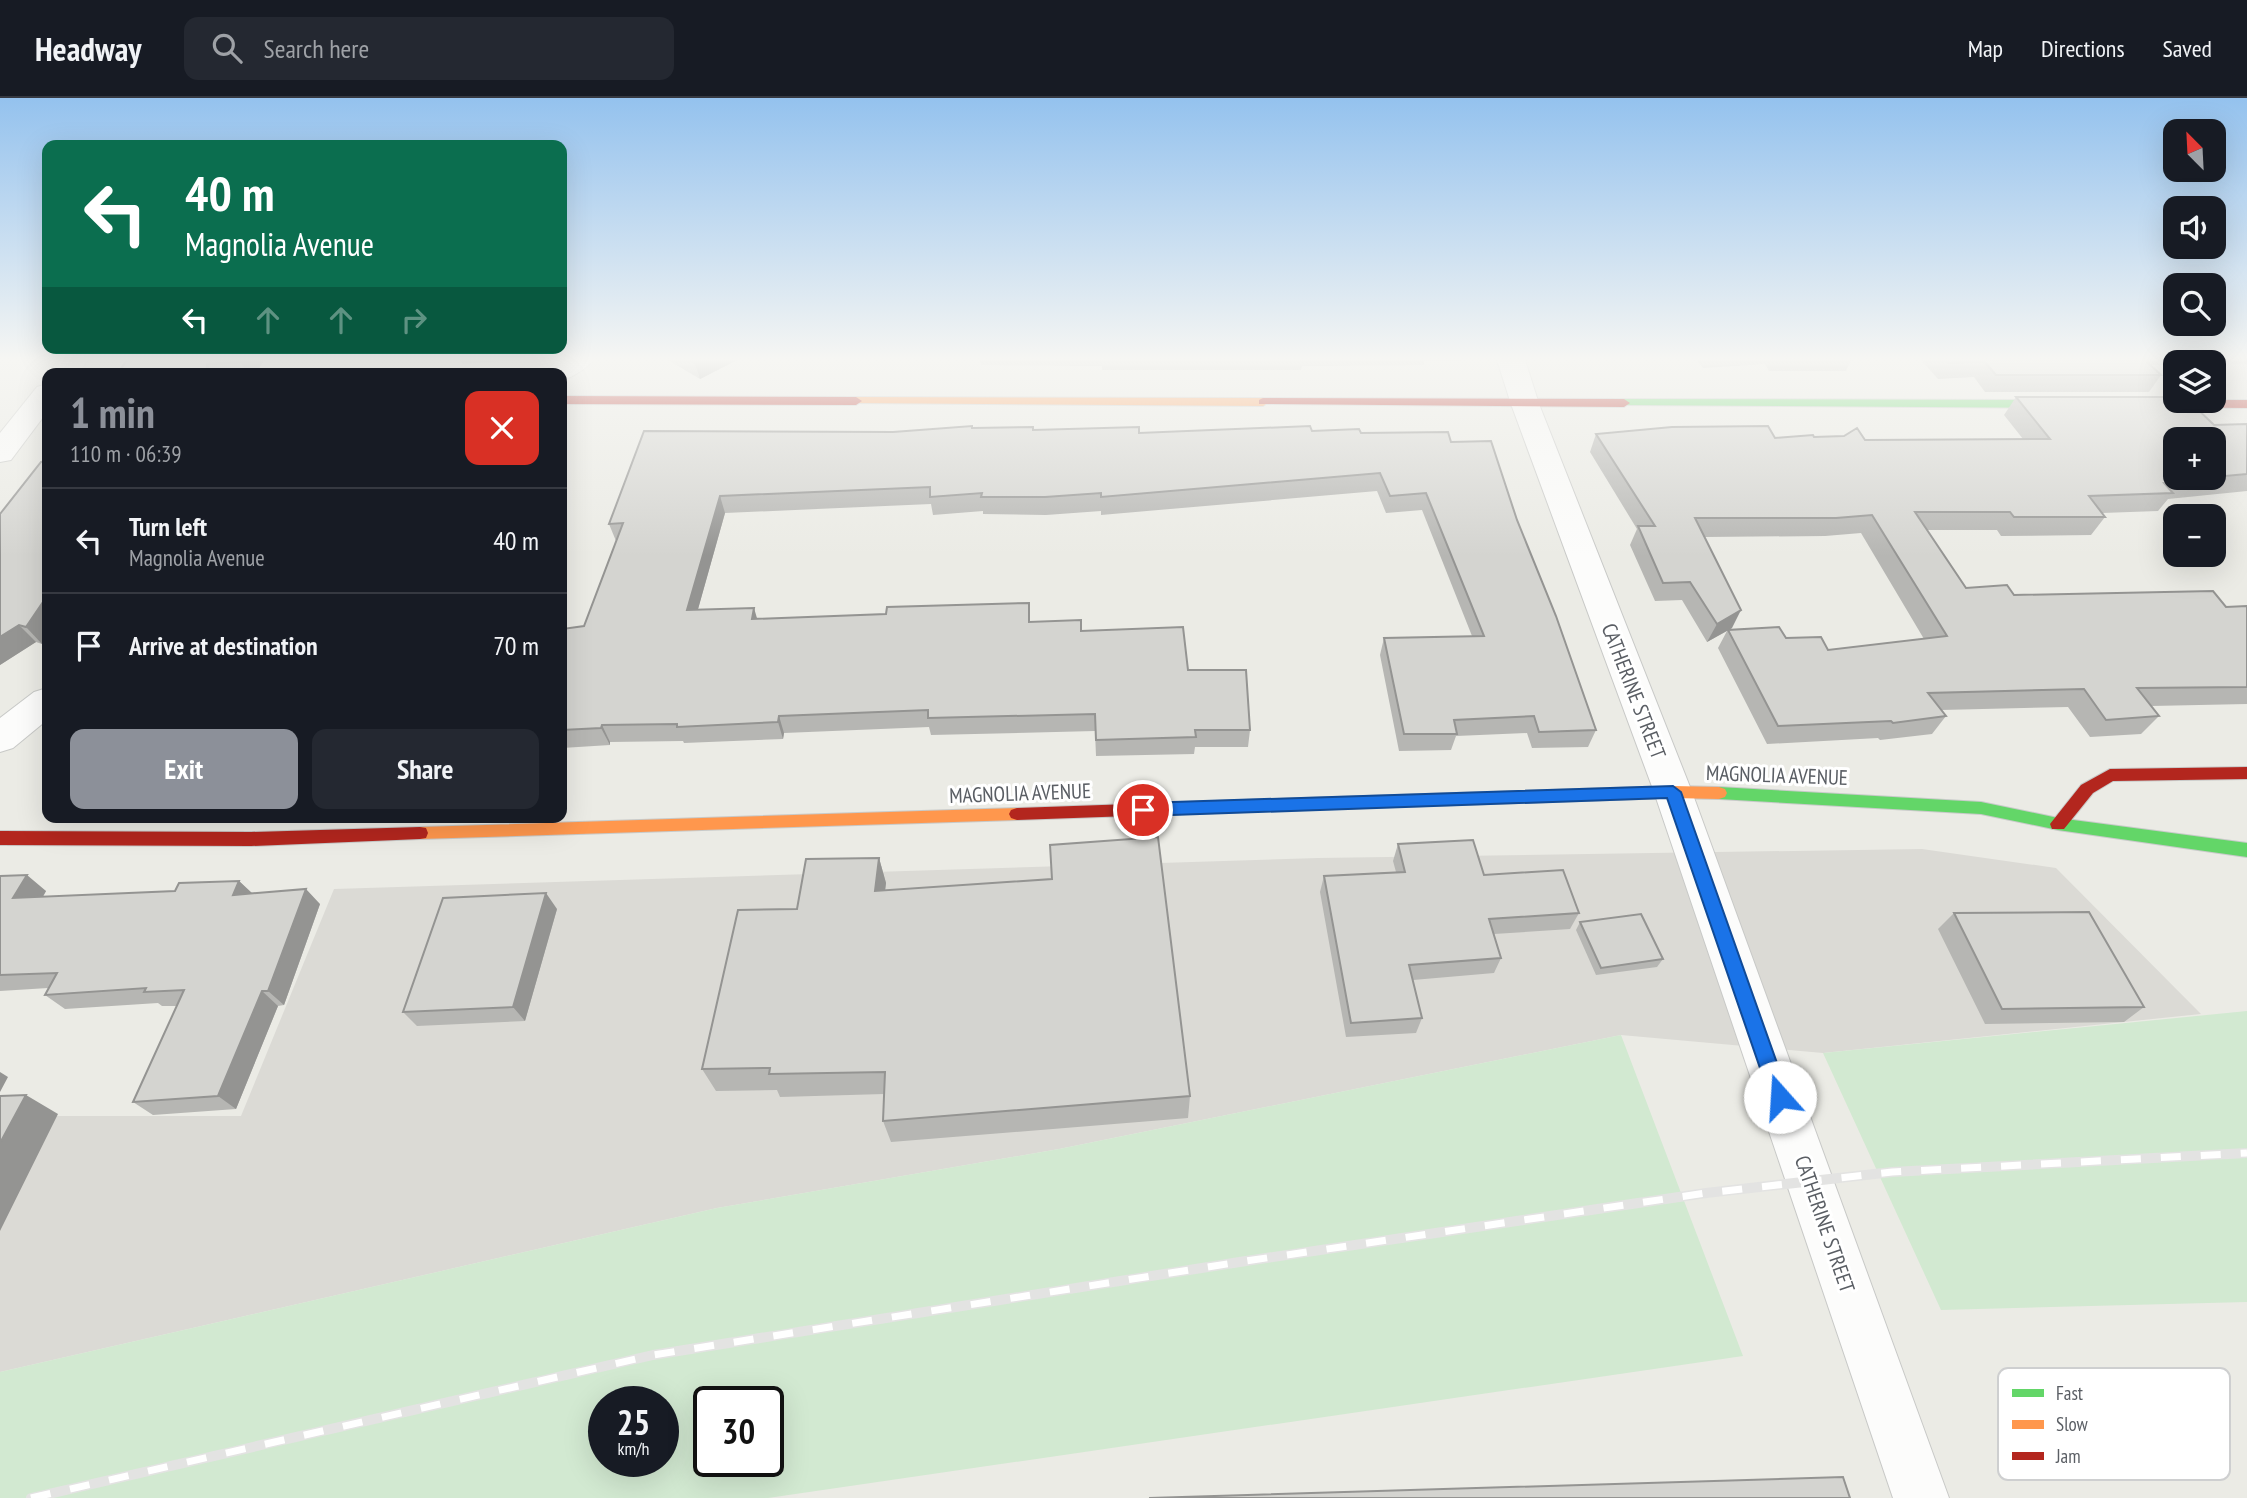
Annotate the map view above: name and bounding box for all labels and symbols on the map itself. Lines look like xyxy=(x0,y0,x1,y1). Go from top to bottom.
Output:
north arrow xyxy=(2163,119,2226,182)
street label: CATHERINE STREET xyxy=(1596,619,1672,763)
street label: MAGNOLIA AVENUE xyxy=(1706,759,1848,791)
street label: MAGNOLIA AVENUE xyxy=(949,777,1091,809)
pin xyxy=(1113,780,1173,840)
position arrow xyxy=(1743,1060,1817,1134)
street label: CATHERINE STREET xyxy=(1789,1152,1861,1297)
legend xyxy=(1998,1368,2230,1480)
text: Fast xyxy=(2056,1381,2084,1405)
speed limit sign: 30 xyxy=(693,1386,784,1477)
text: Slow xyxy=(2056,1412,2089,1436)
text: Jam xyxy=(2055,1444,2081,1468)

